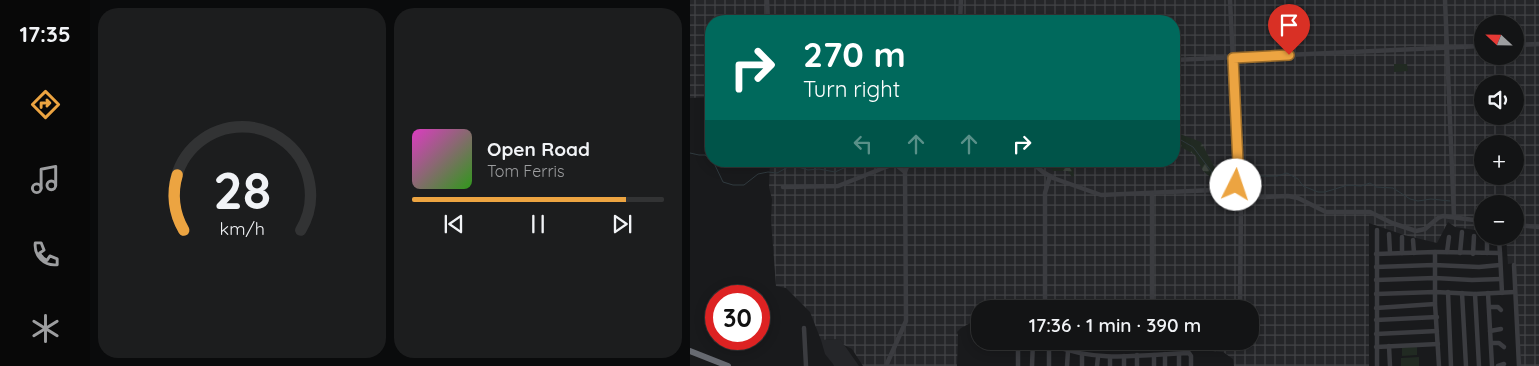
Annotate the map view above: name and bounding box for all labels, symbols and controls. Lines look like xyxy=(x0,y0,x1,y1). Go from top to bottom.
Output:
pin xyxy=(1268,4,1310,55)
icon: arrive xyxy=(1275,11,1303,39)
north arrow xyxy=(1474,15,1524,65)
map controls xyxy=(1474,15,1524,245)
text: 17:35 xyxy=(19,20,71,48)
text: 270 m xyxy=(803,32,906,76)
icon: right xyxy=(720,35,785,100)
text: Turn right xyxy=(803,75,900,103)
button: sound xyxy=(1474,75,1524,125)
icon: directions xyxy=(28,87,63,122)
icon: left xyxy=(849,130,877,158)
icon: ahead xyxy=(902,130,930,158)
icon: ahead xyxy=(955,130,983,158)
icon: right xyxy=(1008,130,1036,158)
button: + xyxy=(1474,135,1524,185)
text: Open Road xyxy=(487,137,590,161)
text: 28 xyxy=(213,157,271,222)
position arrow xyxy=(1209,158,1261,210)
text: Tom Ferris xyxy=(487,161,564,181)
icon: music xyxy=(28,162,63,197)
button: − xyxy=(1474,195,1524,245)
icon: previous xyxy=(440,210,468,238)
icon: pause xyxy=(524,210,552,238)
icon: next xyxy=(608,210,636,238)
text: km/h xyxy=(219,217,265,239)
icon: phone xyxy=(28,237,63,272)
speed limit sign: 30 xyxy=(705,285,770,350)
icon: climate xyxy=(28,311,63,346)
text: 17:36 · 1 min · 390 m xyxy=(1029,313,1201,337)

